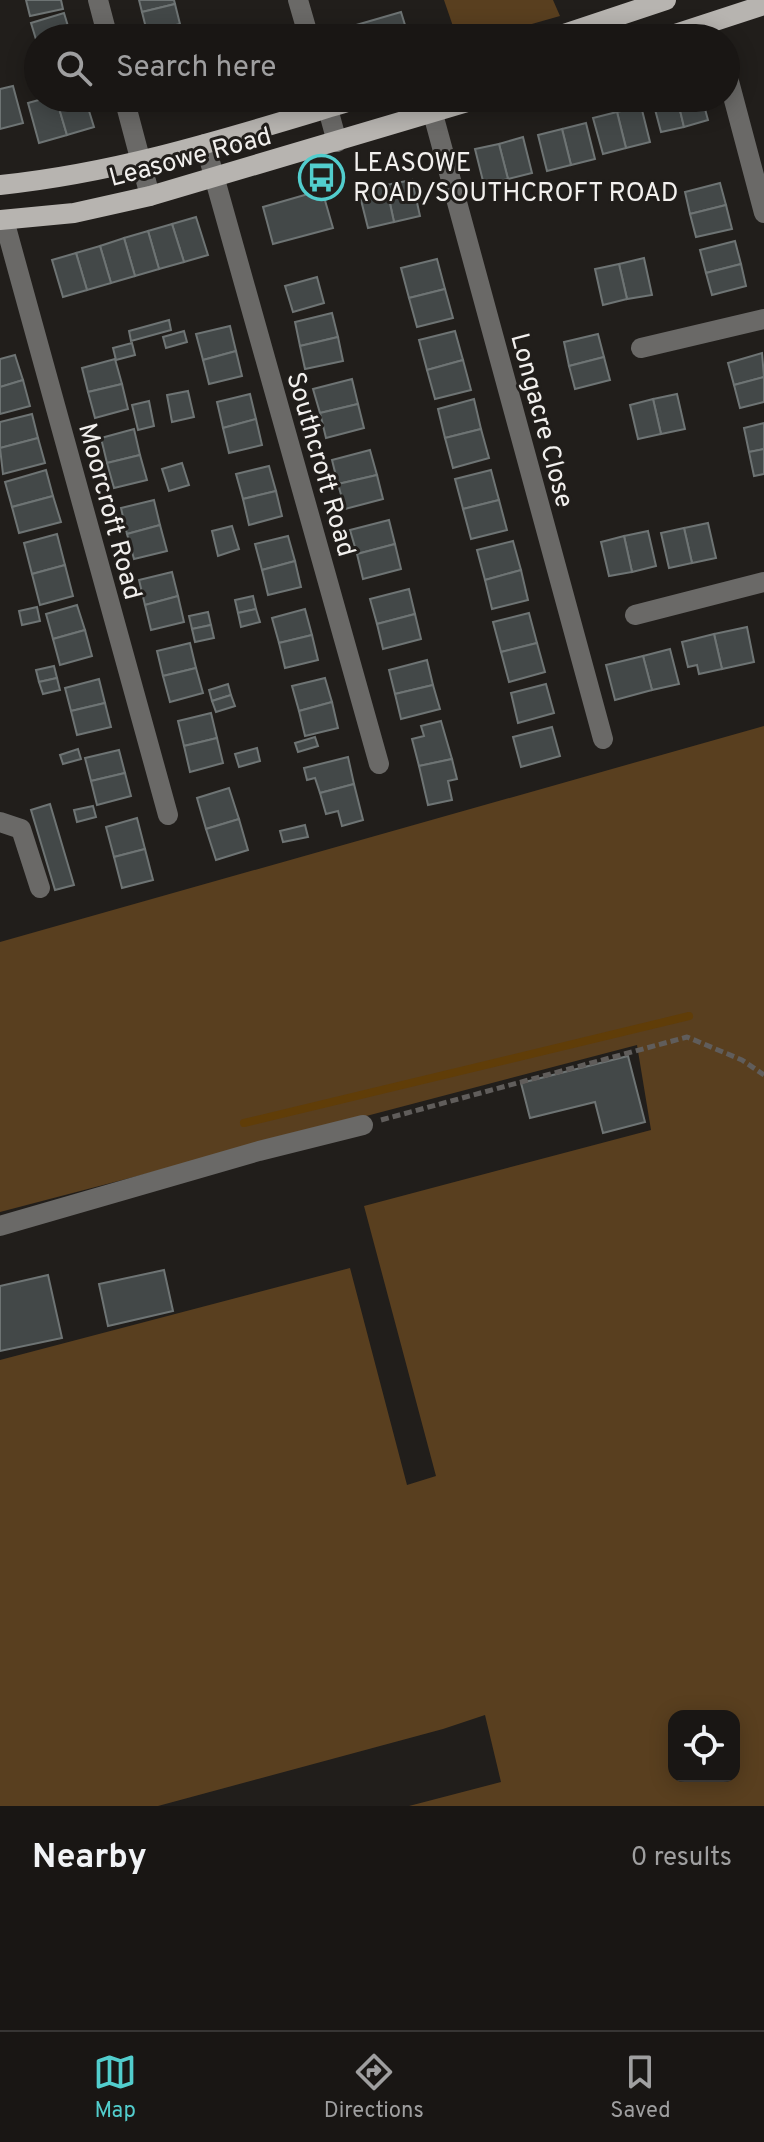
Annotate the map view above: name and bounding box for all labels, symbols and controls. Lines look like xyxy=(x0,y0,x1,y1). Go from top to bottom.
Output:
search box xyxy=(24,24,740,112)
icon: search xyxy=(52,46,96,90)
text: Search here xyxy=(116,50,276,87)
street label: Leasowe Road xyxy=(106,121,276,196)
place label: LEASOWE ROAD/SOUTHCROFT ROAD xyxy=(353,148,678,211)
bus stop icon: LEASOWE ROAD/SOUTHCROFT ROAD xyxy=(298,153,346,201)
street label: Longacre Close xyxy=(501,330,580,511)
street label: Southcroft Road xyxy=(277,369,362,561)
street label: Moorcroft Road xyxy=(69,420,148,604)
map controls xyxy=(668,1710,740,1782)
button: locate xyxy=(668,1710,740,1782)
text: Nearby xyxy=(32,1837,147,1880)
text: 0 results xyxy=(631,1842,732,1875)
tab: Map xyxy=(93,2050,137,2125)
tab: Directions xyxy=(324,2050,424,2125)
tab: Saved xyxy=(610,2050,671,2125)

